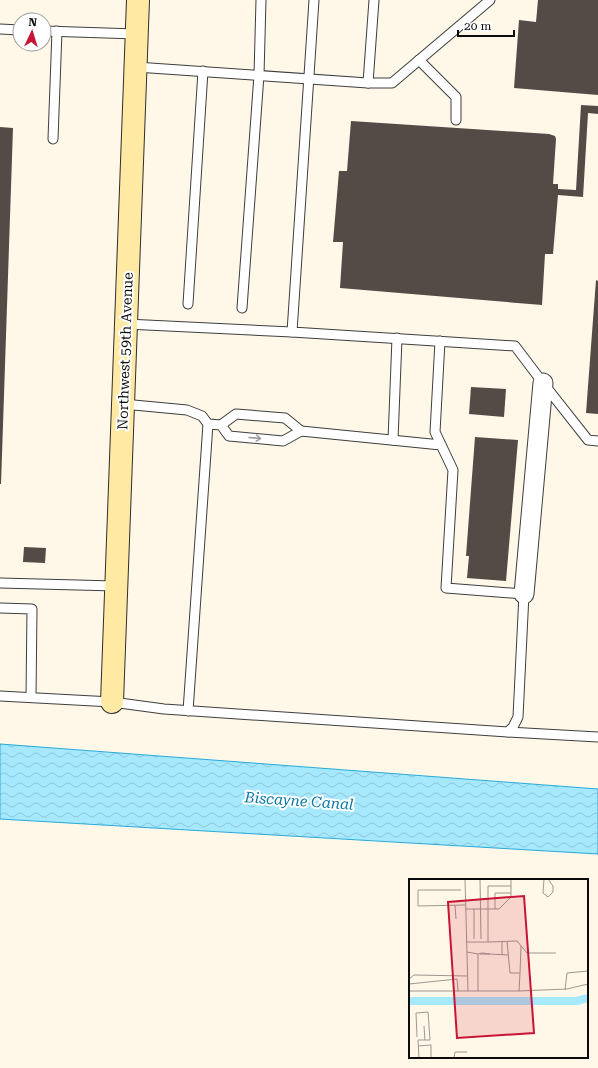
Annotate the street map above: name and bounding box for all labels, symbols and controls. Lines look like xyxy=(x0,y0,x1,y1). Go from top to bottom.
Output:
north arrow xyxy=(12,12,52,52)
scale bar xyxy=(458,12,514,38)
text: N xyxy=(28,16,38,29)
text: 20 m xyxy=(464,19,491,33)
street label: Northwest 59th Avenue xyxy=(114,272,136,430)
one-way arrow xyxy=(248,434,261,442)
water label: Biscayne Canal xyxy=(243,788,355,814)
inset map xyxy=(409,879,588,1058)

